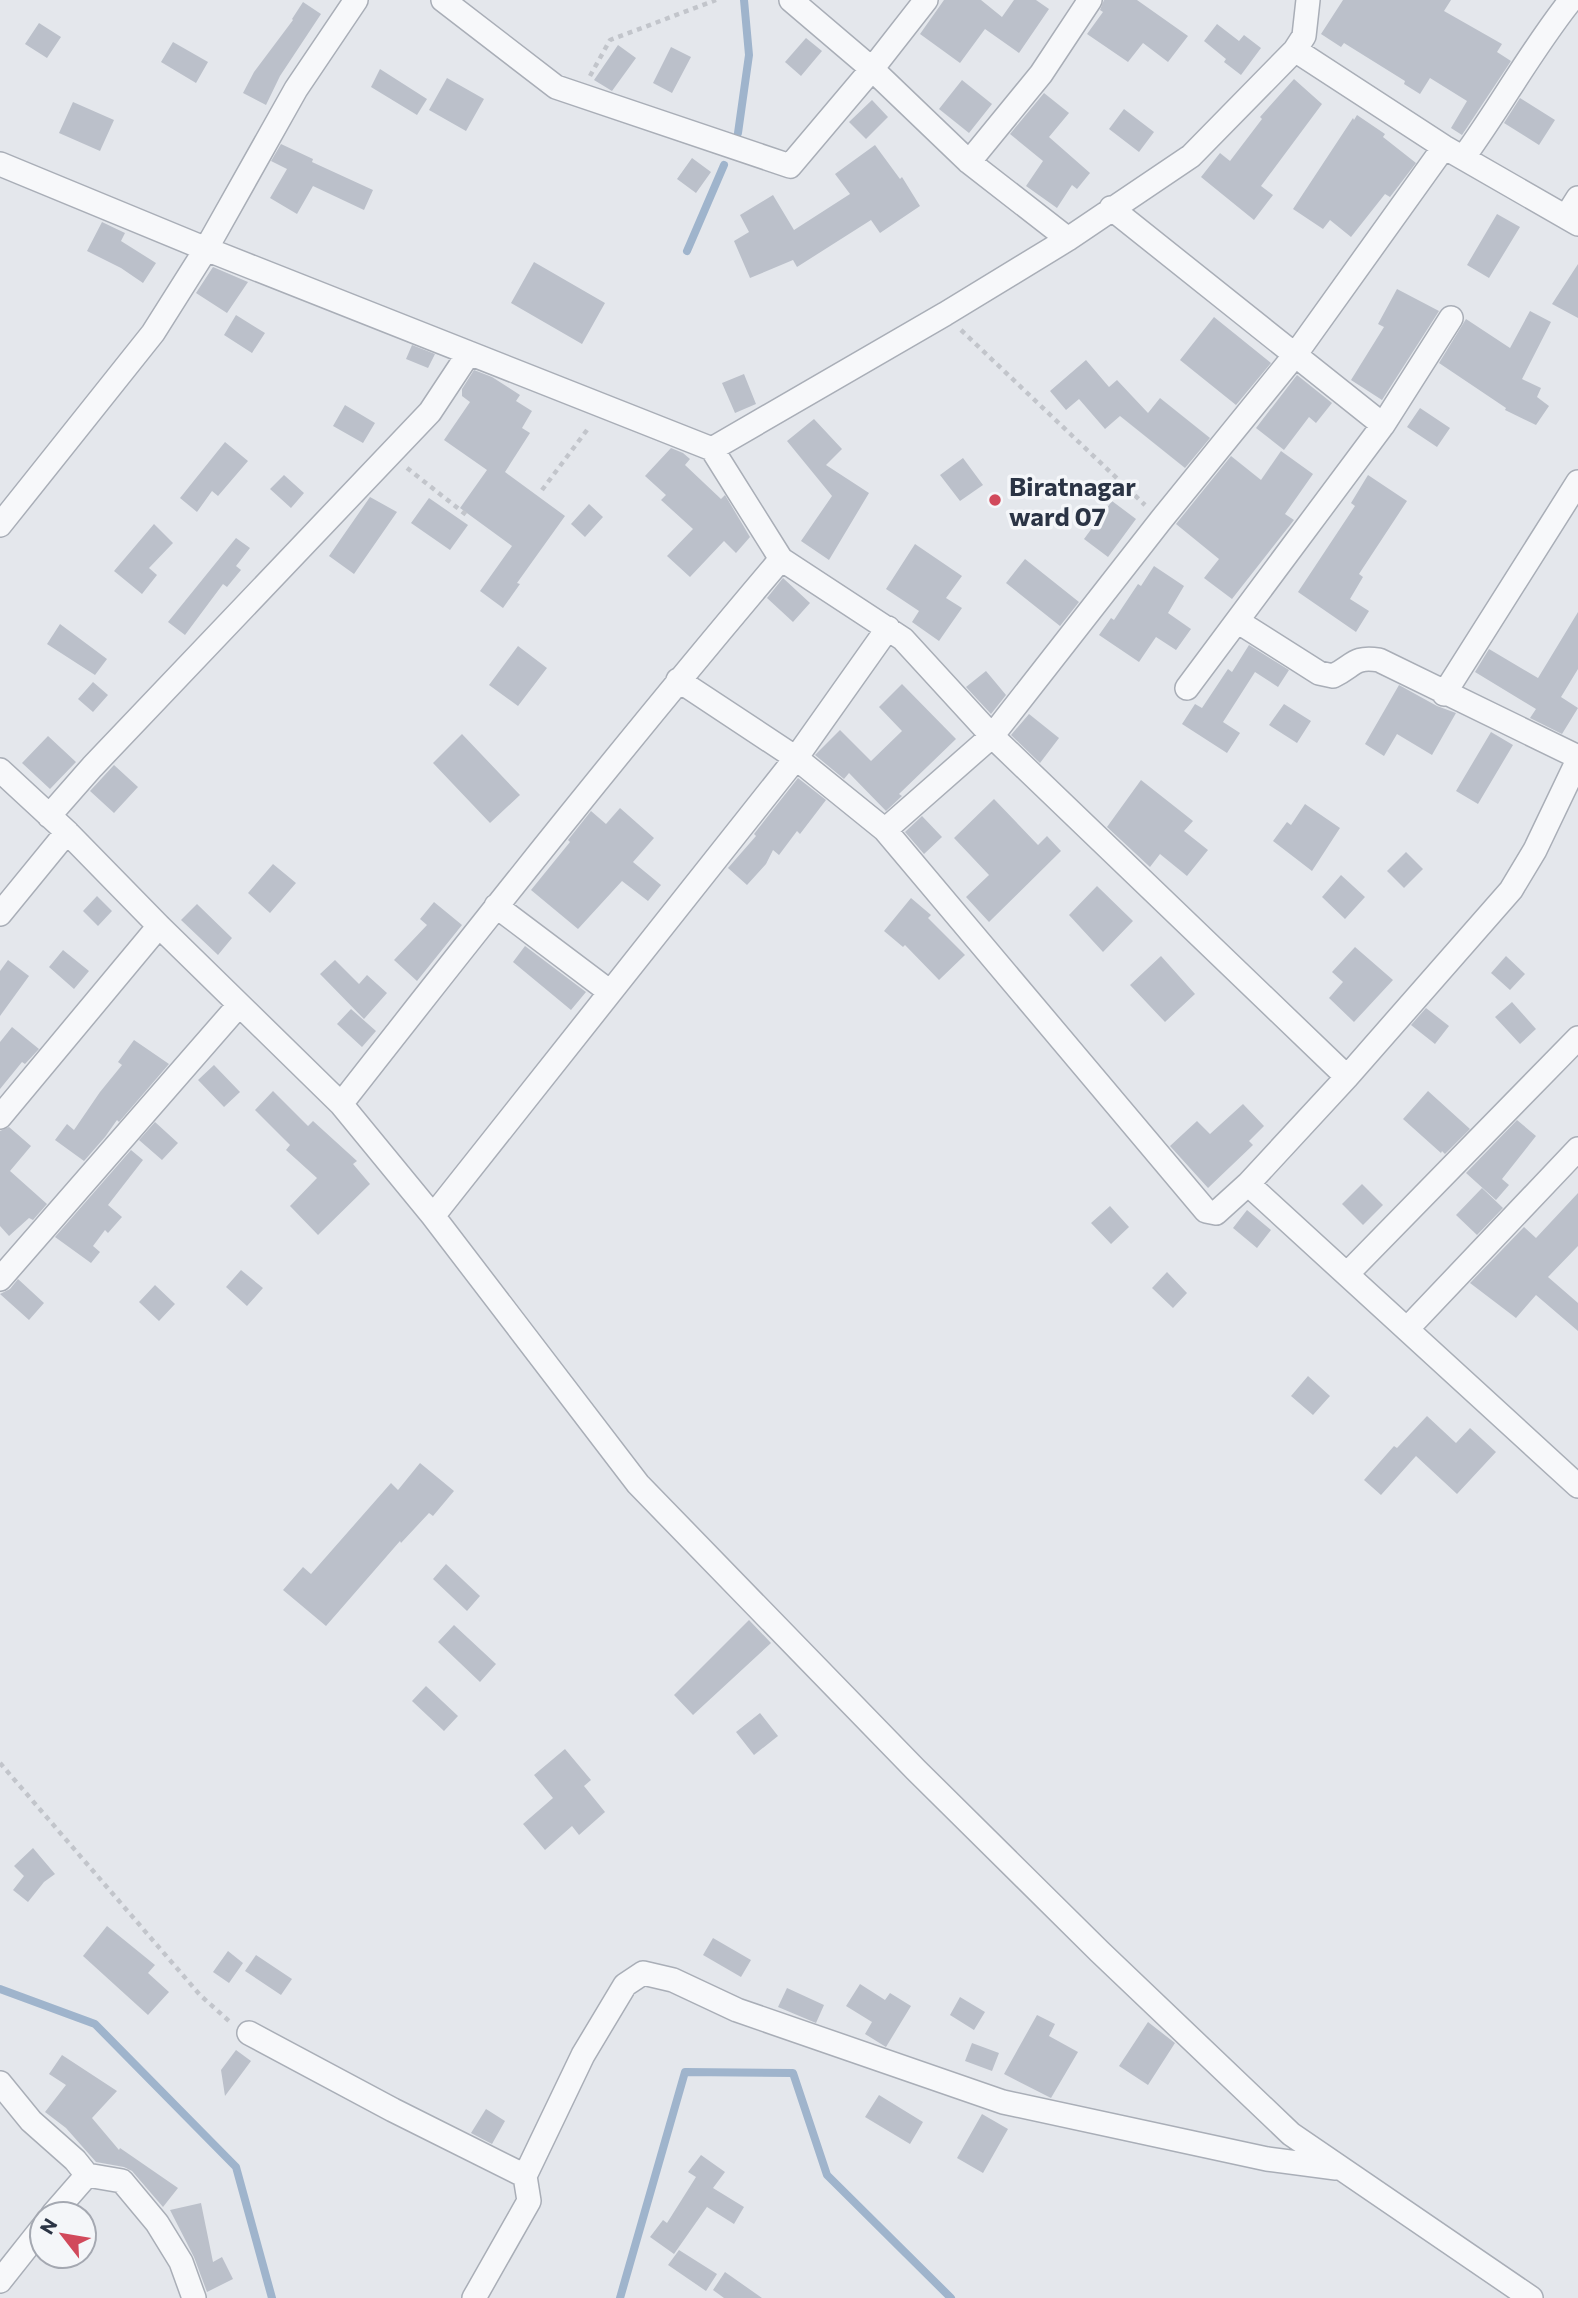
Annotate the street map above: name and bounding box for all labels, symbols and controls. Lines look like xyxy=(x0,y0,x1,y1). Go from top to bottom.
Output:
place label: Biratnagar ward 07 xyxy=(1009,470,1136,531)
marker: Biratnagar ward 07 xyxy=(987,492,1003,508)
north arrow xyxy=(28,2200,98,2270)
text: N xyxy=(34,2214,62,2238)

